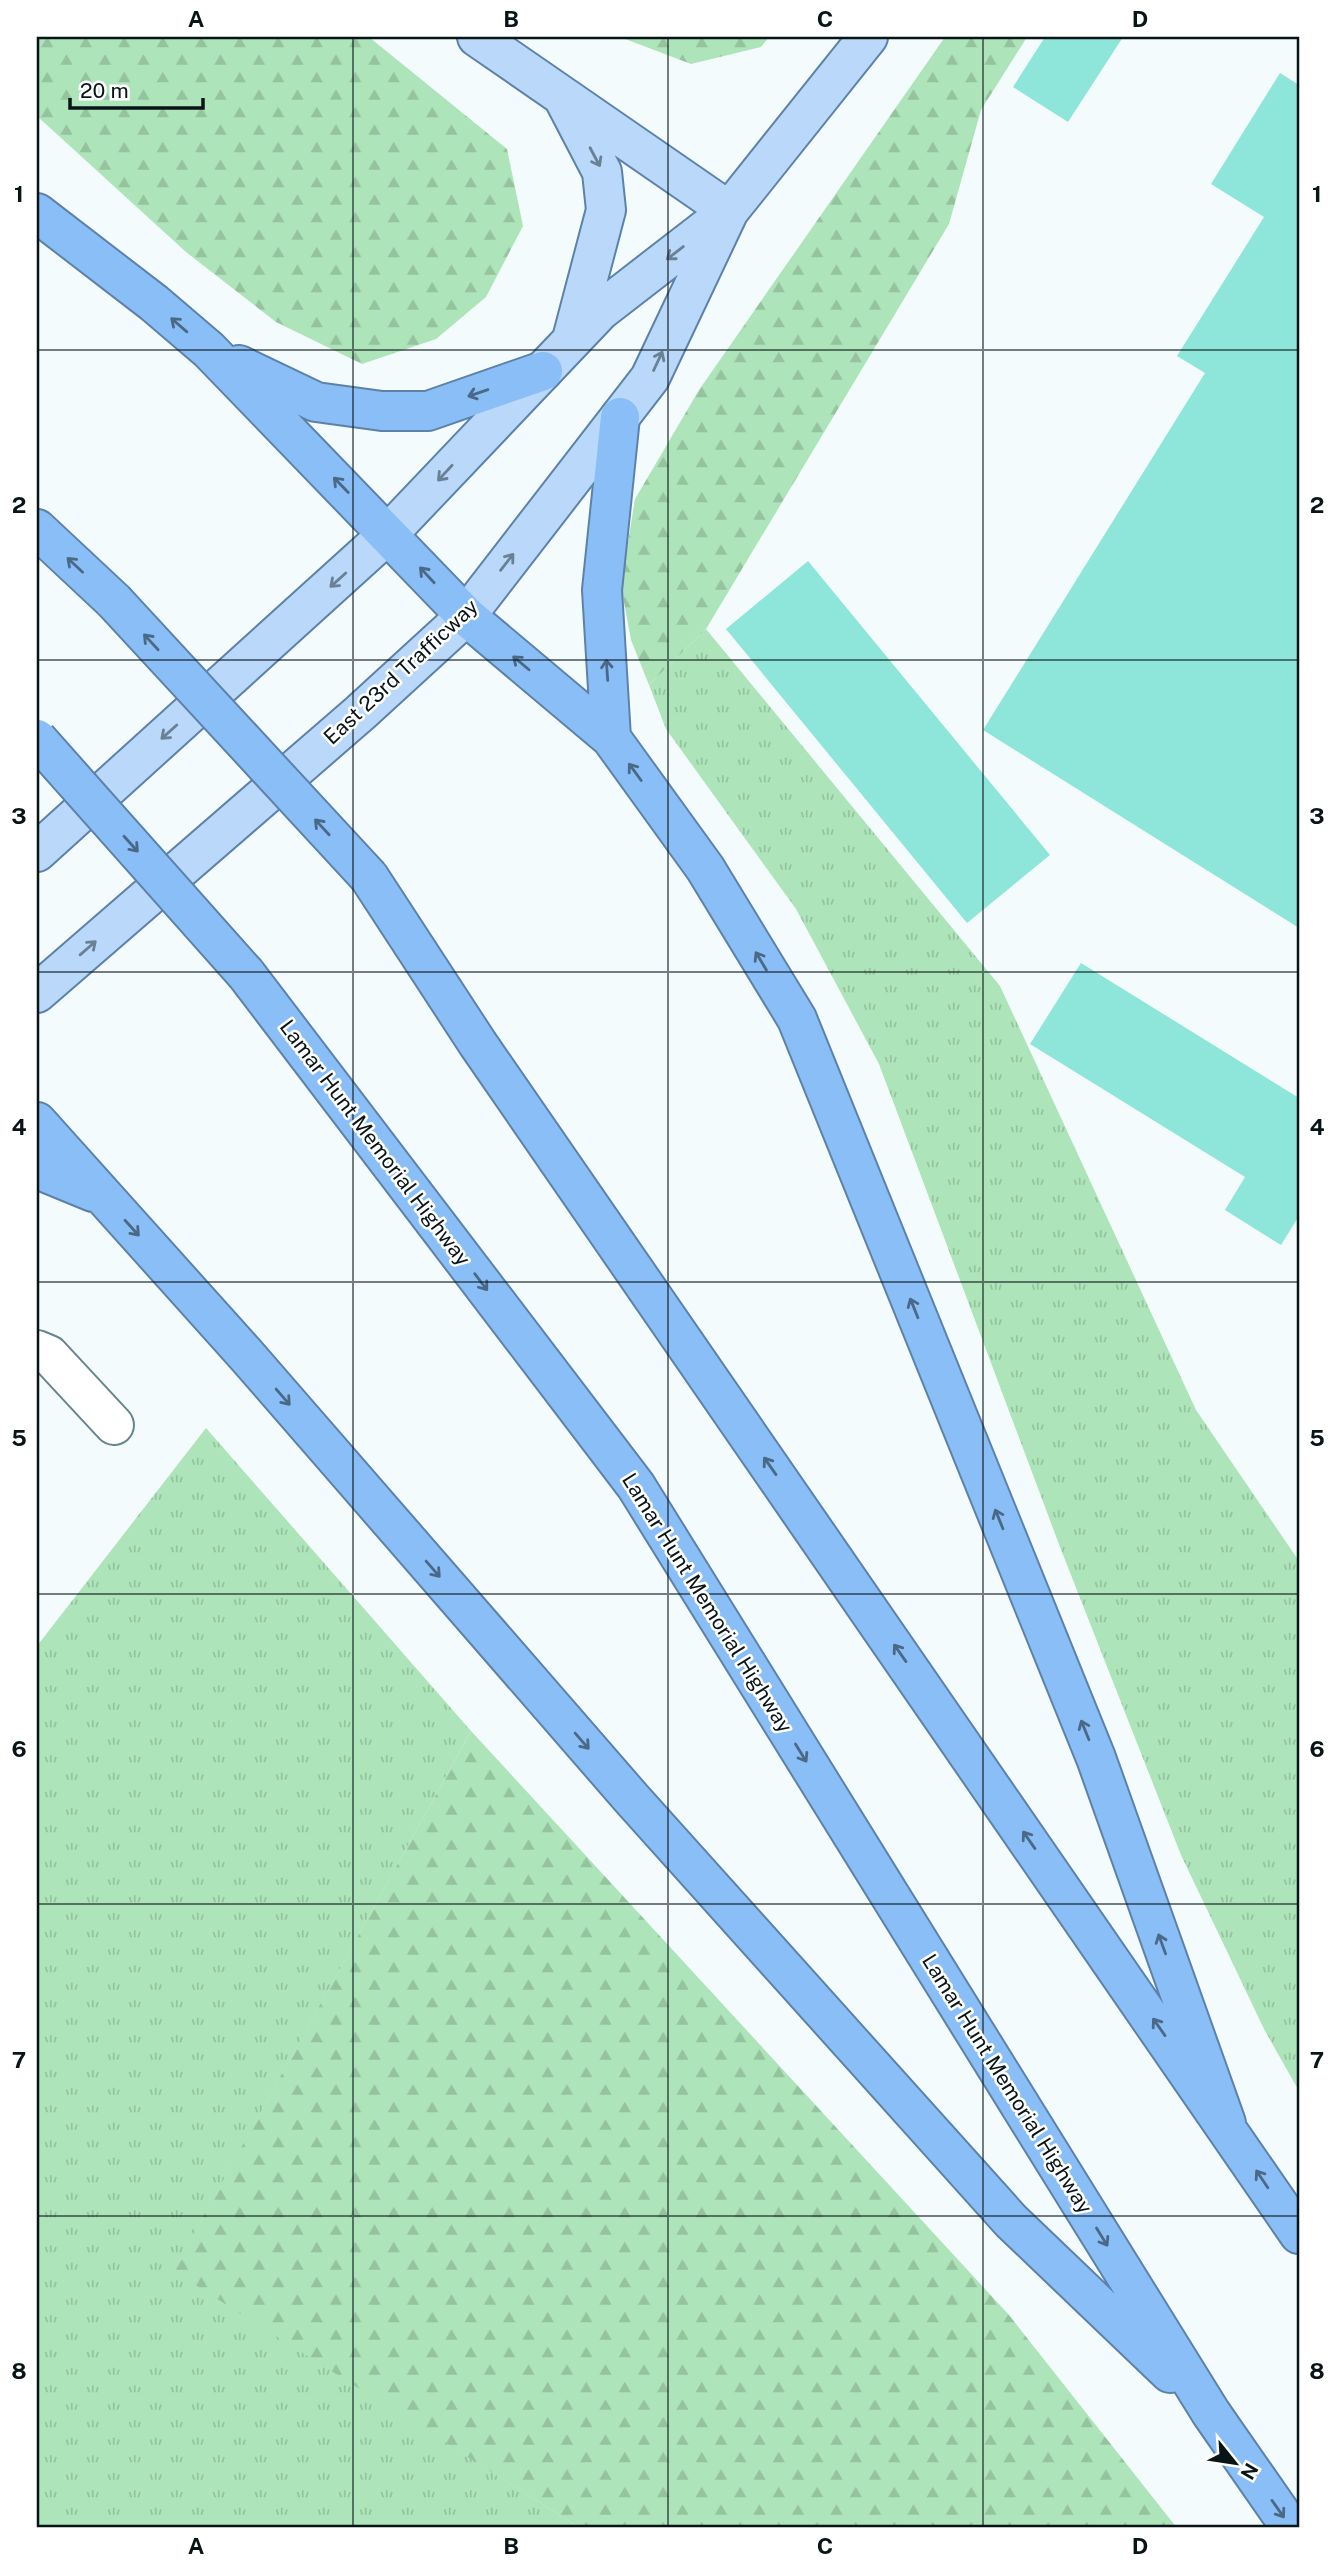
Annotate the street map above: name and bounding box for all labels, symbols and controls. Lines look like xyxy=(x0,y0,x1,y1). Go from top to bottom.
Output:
text: A xyxy=(188,5,205,32)
text: B xyxy=(503,5,519,32)
text: C xyxy=(817,5,833,32)
text: D xyxy=(1132,5,1148,32)
scale bar xyxy=(70,66,203,110)
text: 20 m xyxy=(80,78,129,103)
one-way arrow xyxy=(588,146,602,166)
text: 1 xyxy=(14,180,24,207)
text: 1 xyxy=(1312,180,1322,207)
one-way arrow xyxy=(666,246,684,261)
one-way arrow xyxy=(171,317,189,333)
one-way arrow xyxy=(652,351,665,372)
one-way arrow xyxy=(468,388,490,400)
one-way arrow xyxy=(437,465,454,482)
one-way arrow xyxy=(333,476,350,494)
text: 2 xyxy=(12,491,26,518)
text: 2 xyxy=(1310,491,1324,518)
one-way arrow xyxy=(500,554,515,572)
one-way arrow xyxy=(67,557,84,574)
one-way arrow xyxy=(419,566,435,584)
one-way arrow xyxy=(330,571,347,588)
street label: East 23rd Trafficway xyxy=(318,594,483,749)
one-way arrow xyxy=(143,633,159,651)
one-way arrow xyxy=(513,655,531,671)
one-way arrow xyxy=(600,659,613,682)
one-way arrow xyxy=(161,724,178,741)
one-way arrow xyxy=(628,763,643,782)
text: 3 xyxy=(11,802,27,829)
text: 3 xyxy=(1309,802,1325,829)
one-way arrow xyxy=(314,819,331,836)
one-way arrow xyxy=(123,835,139,853)
one-way arrow xyxy=(79,940,97,956)
one-way arrow xyxy=(754,952,768,972)
street label: Lamar Hunt Memorial Highway xyxy=(275,1015,476,1271)
text: 4 xyxy=(11,1113,27,1140)
text: 4 xyxy=(1309,1113,1325,1140)
one-way arrow xyxy=(124,1218,140,1236)
one-way arrow xyxy=(473,1272,488,1290)
one-way arrow xyxy=(906,1298,919,1319)
one-way arrow xyxy=(275,1388,291,1406)
text: 5 xyxy=(11,1424,27,1451)
text: 5 xyxy=(1309,1424,1325,1451)
one-way arrow xyxy=(763,1457,777,1476)
street label: Lamar Hunt Memorial Highway xyxy=(617,1468,798,1737)
one-way arrow xyxy=(992,1509,1005,1530)
one-way arrow xyxy=(424,1560,441,1577)
one-way arrow xyxy=(893,1644,907,1663)
one-way arrow xyxy=(1077,1719,1090,1741)
one-way arrow xyxy=(574,1731,590,1749)
text: 6 xyxy=(11,1735,27,1762)
text: 6 xyxy=(1309,1735,1325,1762)
one-way arrow xyxy=(795,1742,809,1762)
one-way arrow xyxy=(1022,1831,1036,1850)
one-way arrow xyxy=(1155,1933,1167,1955)
street label: Lamar Hunt Memorial Highway xyxy=(917,1949,1098,2218)
one-way arrow xyxy=(1152,2018,1166,2037)
text: 7 xyxy=(12,2046,26,2073)
text: 7 xyxy=(1310,2046,1324,2073)
one-way arrow xyxy=(1255,2169,1269,2189)
one-way arrow xyxy=(1096,2227,1110,2247)
text: 8 xyxy=(11,2357,27,2384)
text: 8 xyxy=(1309,2357,1325,2384)
north arrow xyxy=(1200,2428,1270,2498)
text: N xyxy=(1236,2460,1263,2483)
one-way arrow xyxy=(1271,2499,1285,2518)
text: A xyxy=(188,2532,205,2559)
text: B xyxy=(503,2532,519,2559)
text: C xyxy=(817,2532,833,2559)
text: D xyxy=(1132,2532,1148,2559)

